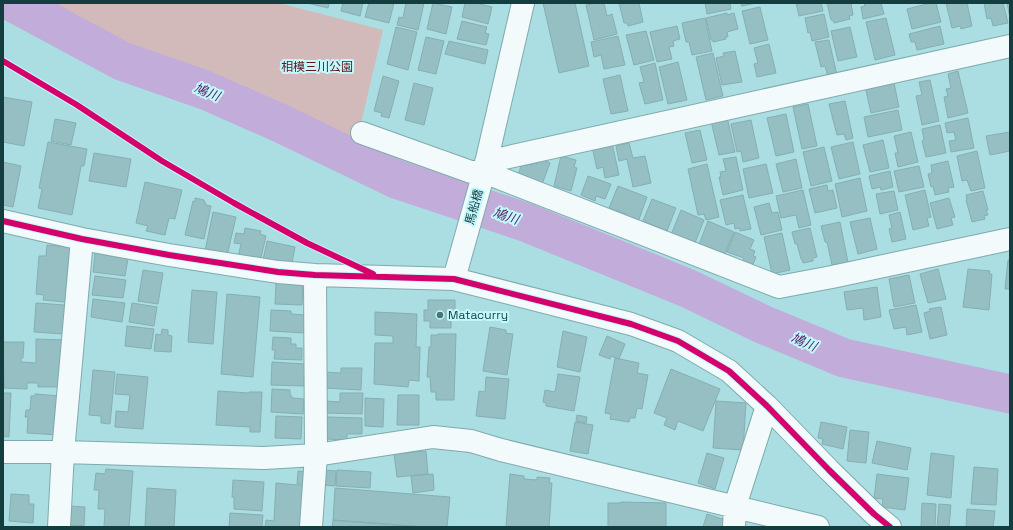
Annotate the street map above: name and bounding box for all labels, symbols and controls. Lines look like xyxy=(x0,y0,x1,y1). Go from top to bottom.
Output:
park label: 相模三川公園 xyxy=(281,59,353,75)
water label: 鳩川 xyxy=(192,79,224,105)
street label: 馬船橋 xyxy=(461,187,487,227)
water label: 鳩川 xyxy=(491,204,523,229)
place label: Matacurry xyxy=(448,307,508,323)
marker: Matacurry xyxy=(435,310,445,320)
water label: 鳩川 xyxy=(789,329,821,356)

